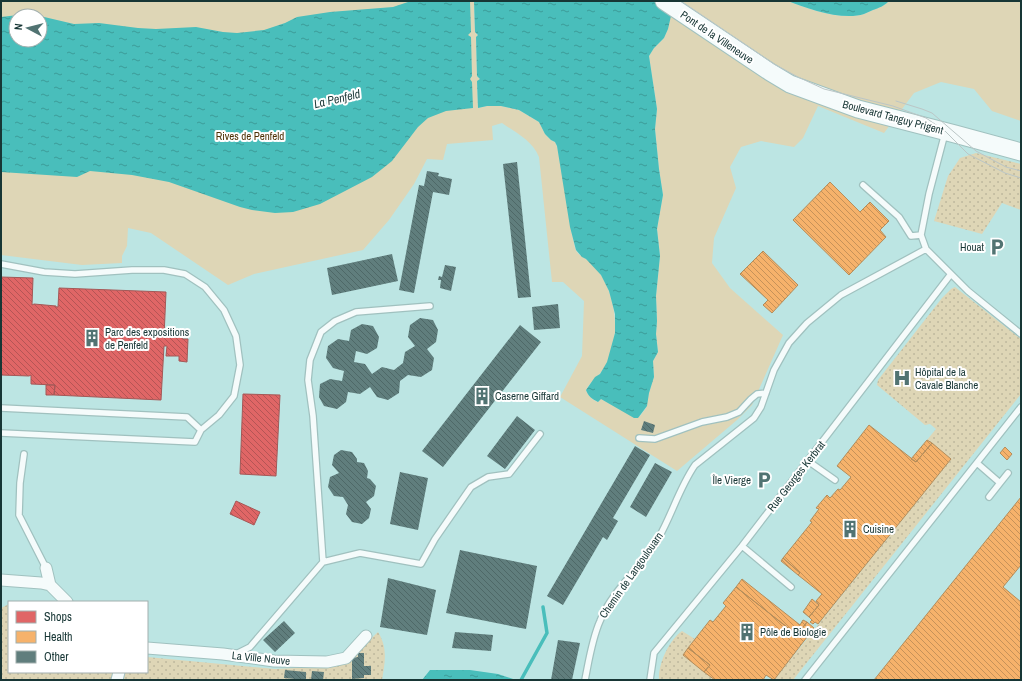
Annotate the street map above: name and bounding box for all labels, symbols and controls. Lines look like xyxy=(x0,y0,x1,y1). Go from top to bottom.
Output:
street label: Pont de la Villeneuve xyxy=(678,7,756,67)
north arrow xyxy=(8,8,48,48)
text: N xyxy=(11,23,25,31)
water label: La Penfeld xyxy=(312,86,362,112)
street label: Boulevard Tanguy Prigent xyxy=(841,97,945,137)
park label: Rives de Penfeld xyxy=(216,129,284,143)
parking icon: Houat xyxy=(987,237,1007,257)
place label: Houat xyxy=(960,240,984,254)
place label: Parc des expositions de Penfeld xyxy=(105,325,190,352)
building icon: Parc des expositions de Penfeld xyxy=(82,328,102,348)
place label: Hôpital de la Cavale Blanche xyxy=(915,365,978,392)
hospital icon: Hôpital de la Cavale Blanche xyxy=(892,368,912,388)
building icon: Caserne Giffard xyxy=(472,386,492,406)
place label: Caserne Giffard xyxy=(495,389,559,403)
street label: Rue Georges Kerbrat xyxy=(764,438,828,514)
parking icon: Île Vierge xyxy=(754,470,774,490)
place label: Île Vierge xyxy=(712,473,751,487)
building icon: Cuisine xyxy=(840,519,860,539)
place label: Cuisine xyxy=(863,522,894,536)
street label: Chemin de Langoulouarn xyxy=(596,529,666,621)
legend xyxy=(8,601,148,673)
text: Shops xyxy=(44,609,72,625)
building icon: Pôle de Biologie xyxy=(737,622,757,642)
place label: Pôle de Biologie xyxy=(760,625,826,639)
text: Health xyxy=(44,629,72,645)
street label: La Ville Neuve xyxy=(231,648,291,668)
text: Other xyxy=(44,649,69,665)

